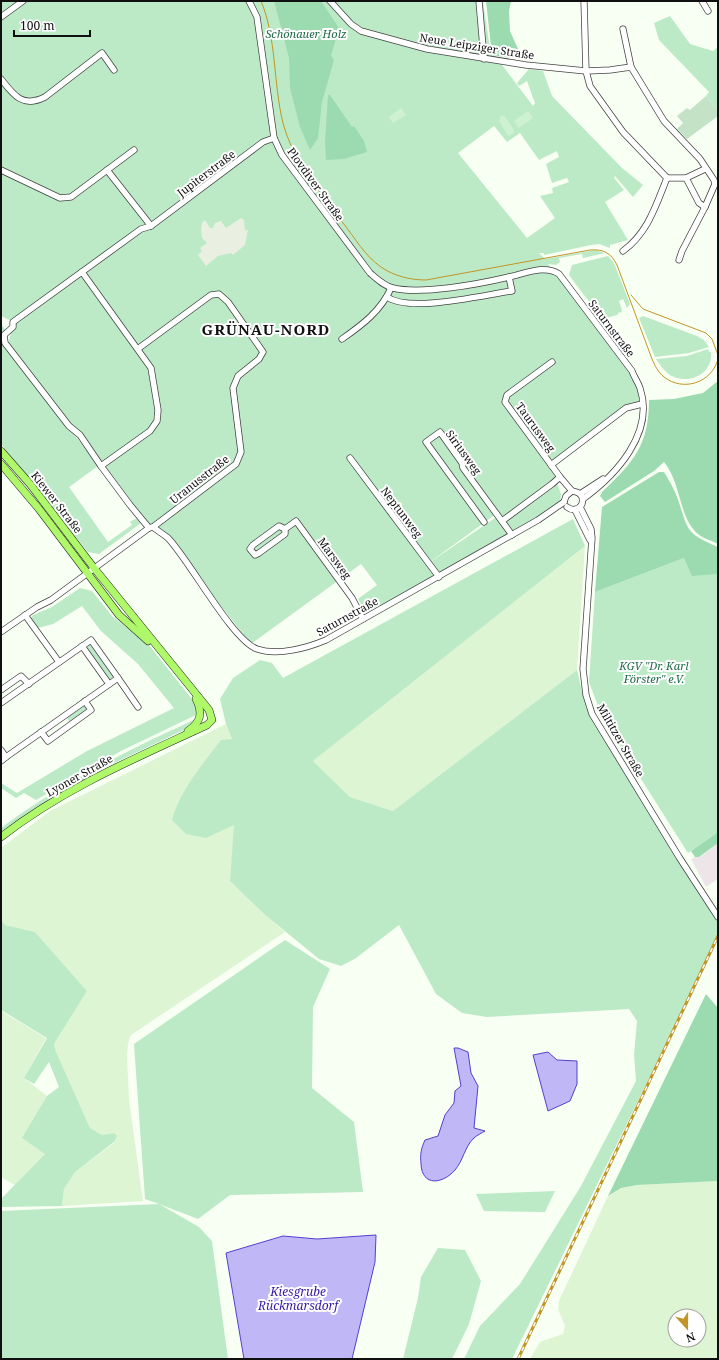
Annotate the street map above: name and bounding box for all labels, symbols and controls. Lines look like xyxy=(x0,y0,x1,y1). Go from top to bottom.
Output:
scale bar xyxy=(14,12,90,38)
text: 100 m xyxy=(20,17,55,34)
park label: Schönauer Holz xyxy=(265,26,347,41)
street label: Neue Leipziger Straße xyxy=(419,30,536,62)
street label: Plovdiver Straße xyxy=(284,144,348,224)
street label: Jupiterstraße xyxy=(173,146,238,200)
street label: Saturnstraße xyxy=(585,296,639,360)
district label: GRÜNAU-NORD xyxy=(202,319,330,339)
street label: Taurusweg xyxy=(513,399,559,455)
street label: Siriusweg xyxy=(443,427,485,477)
street label: Uranusstraße xyxy=(166,451,232,507)
street label: Kiewer Straße xyxy=(28,468,86,536)
street label: Neptunweg xyxy=(378,483,426,541)
street label: Marsweg xyxy=(315,534,355,582)
street label: Saturnstraße xyxy=(313,593,381,639)
park label: KGV "Dr. Karl Förster" e.V. xyxy=(618,658,689,686)
street label: Miltitzer Straße xyxy=(594,701,648,779)
street label: Lyoner Straße xyxy=(43,750,115,800)
water label: Kiesgrube Rückmarsdorf xyxy=(257,1283,340,1314)
north arrow xyxy=(667,1308,707,1348)
text: N xyxy=(684,1329,697,1346)

